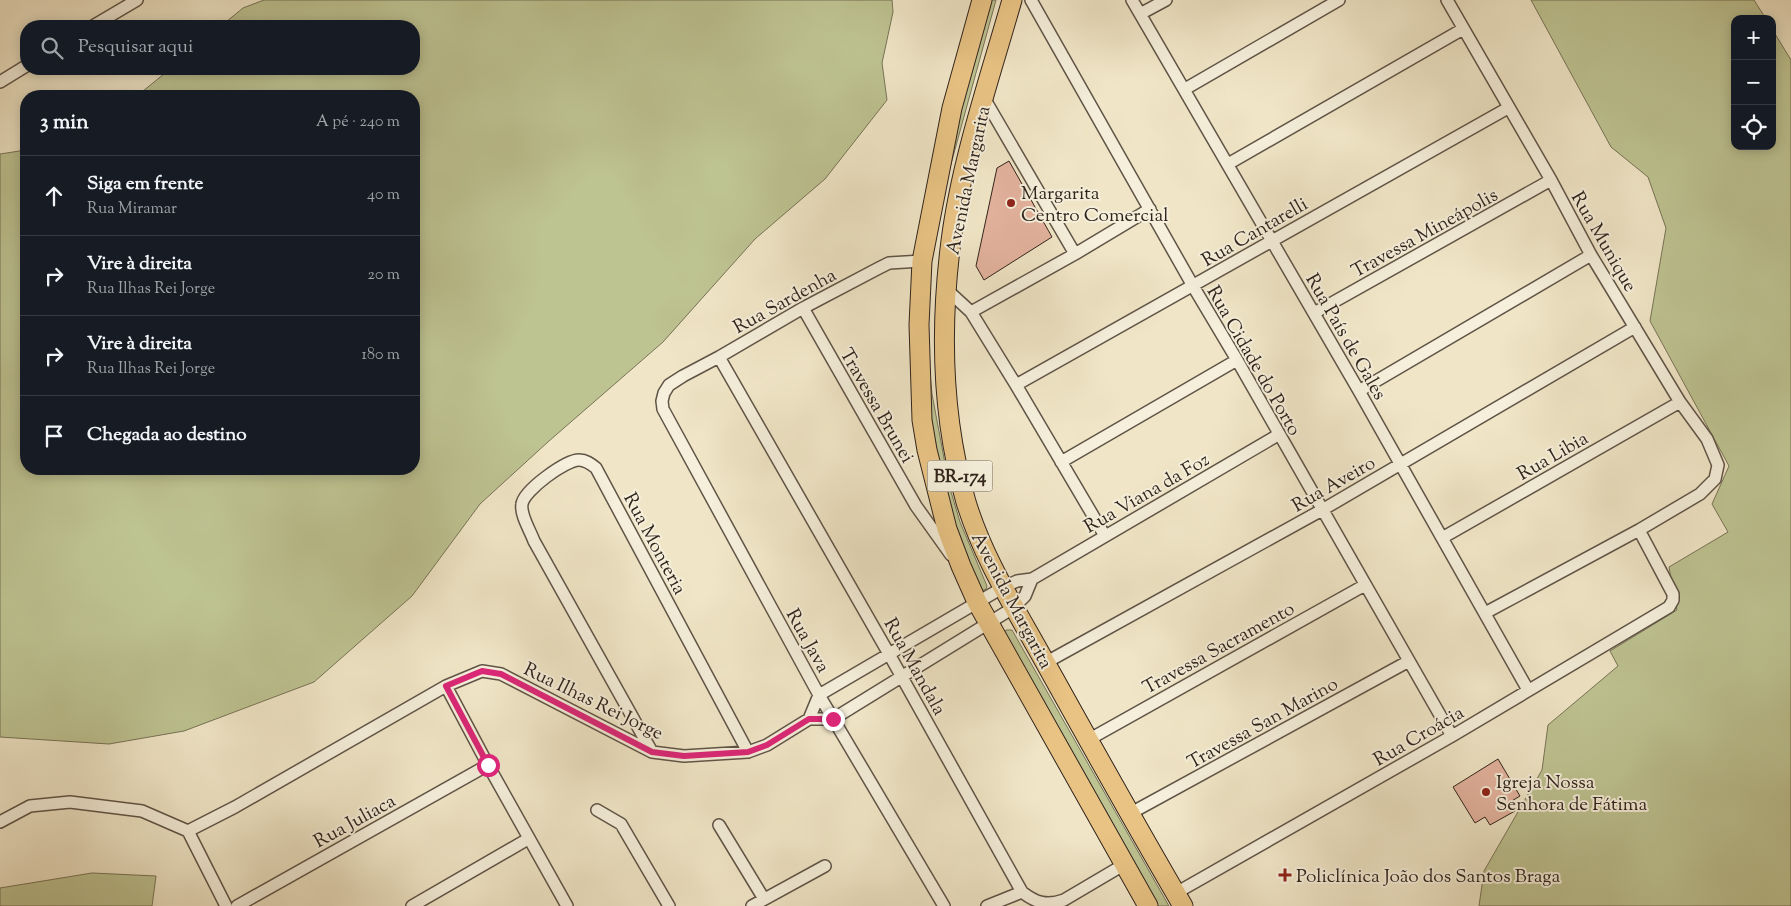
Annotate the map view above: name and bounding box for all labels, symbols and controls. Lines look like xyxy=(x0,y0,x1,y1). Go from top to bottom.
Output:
map controls xyxy=(1731,15,1776,150)
button: + xyxy=(1731,15,1776,60)
search box xyxy=(20,20,420,75)
icon: search xyxy=(38,34,66,62)
text: Pesquisar aqui xyxy=(78,34,193,61)
button: − xyxy=(1731,60,1776,105)
street label: Avenida Margarita xyxy=(941,104,998,257)
button: locate xyxy=(1731,105,1776,150)
text: 3 min xyxy=(40,108,89,138)
text: A pé · 240 m xyxy=(316,111,400,134)
text: Siga em frente xyxy=(87,171,203,198)
place label: Margarita Centro Comercial xyxy=(1021,181,1168,230)
icon: ahead xyxy=(40,182,68,210)
street label: Travessa Mineápolis xyxy=(1347,183,1503,286)
text: 40 m xyxy=(367,184,400,207)
street label: Rua Munique xyxy=(1563,187,1643,297)
street label: Rua Cantarelli xyxy=(1197,192,1313,274)
marker: Margarita Centro Comercial xyxy=(1005,197,1017,209)
text: Rua Miramar xyxy=(87,198,177,221)
text: Vire à direita xyxy=(87,251,192,278)
icon: right xyxy=(40,262,68,290)
street label: Rua Sardenha xyxy=(729,263,842,342)
text: 20 m xyxy=(367,264,400,287)
street label: Rua País de Gales xyxy=(1298,269,1392,406)
text: Rua Ilhas Rei Jorge xyxy=(87,278,215,301)
street label: Rua Cidade do Porto xyxy=(1199,281,1307,441)
text: Vire à direita xyxy=(87,331,192,358)
icon: right xyxy=(40,342,68,370)
text: 180 m xyxy=(361,344,400,367)
street label: Travessa Brunei xyxy=(832,344,920,469)
text: Rua Ilhas Rei Jorge xyxy=(87,358,215,381)
icon: arrive xyxy=(40,422,68,450)
text: Chegada ao destino xyxy=(87,422,247,449)
street label: Rua Libia xyxy=(1513,426,1594,488)
street label: Rua Viana da Foz xyxy=(1080,447,1215,541)
street label: Rua Aveiro xyxy=(1288,450,1381,520)
road number: BR-174 xyxy=(928,461,992,492)
street label: Rua Monteria xyxy=(616,488,692,600)
street label: Avenida Margarita xyxy=(963,528,1058,674)
street label: Travessa Sacramento xyxy=(1138,596,1300,702)
street label: Rua Java xyxy=(778,604,836,678)
street label: Rua Mandala xyxy=(876,614,952,721)
street label: Rua Ilhas Rei Jorge xyxy=(519,657,667,748)
street label: Travessa San Marino xyxy=(1183,672,1343,777)
street label: Rua Croácia xyxy=(1369,700,1470,774)
route end xyxy=(822,708,845,731)
route start xyxy=(477,754,500,777)
place label: Igreja Nossa Senhora de Fátima xyxy=(1496,770,1648,819)
marker: Igreja Nossa Senhora de Fátima xyxy=(1480,786,1492,798)
street label: Rua Juliaca xyxy=(309,788,401,856)
place label: Policlínica João dos Santos Braga xyxy=(1296,864,1561,891)
marker: Policlínica João dos Santos Braga xyxy=(1278,868,1292,882)

